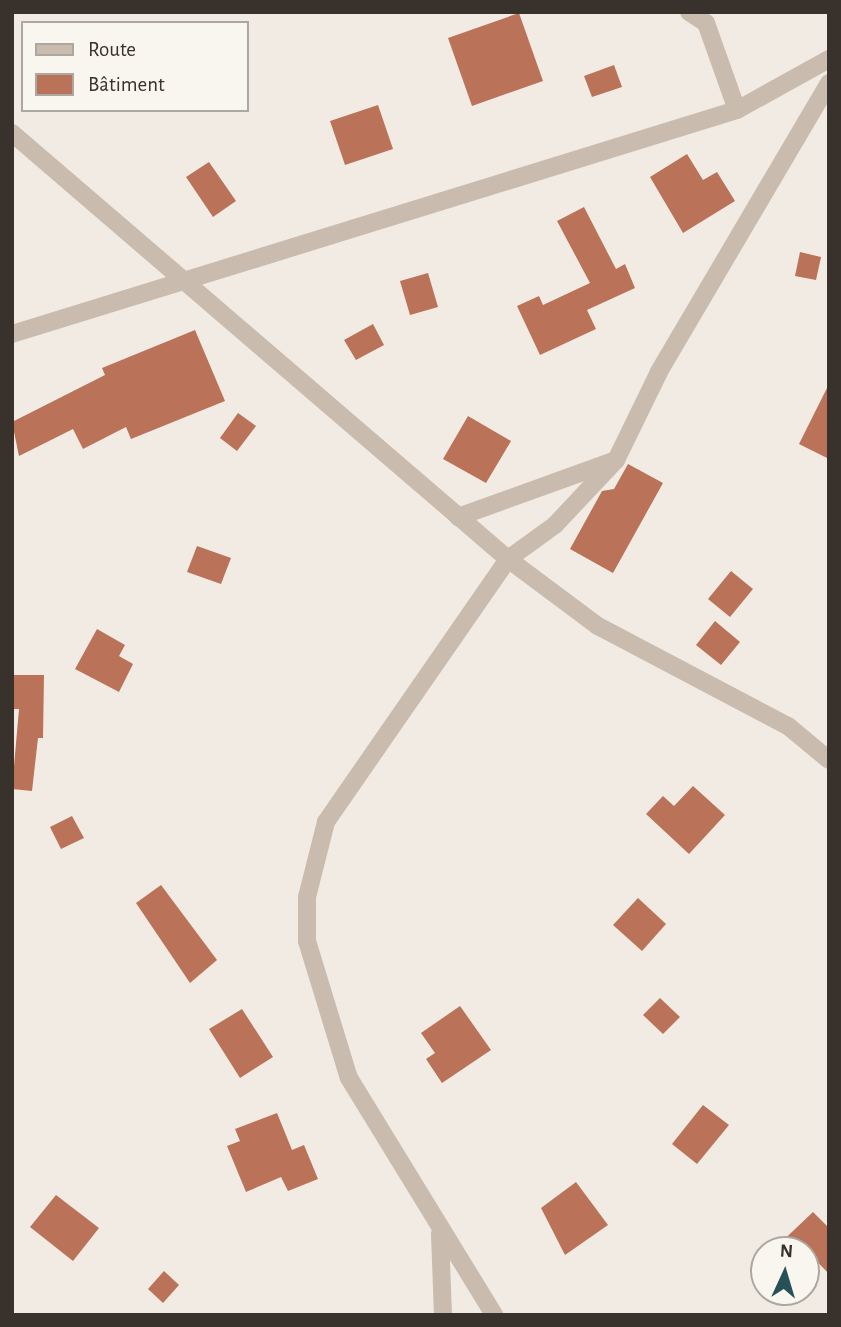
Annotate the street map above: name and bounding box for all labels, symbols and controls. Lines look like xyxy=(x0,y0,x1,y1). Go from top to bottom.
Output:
legend xyxy=(21,21,248,112)
text: Route xyxy=(88,39,136,60)
text: Bâtiment xyxy=(88,74,165,95)
north arrow xyxy=(750,1236,820,1306)
text: N xyxy=(779,1242,794,1261)

